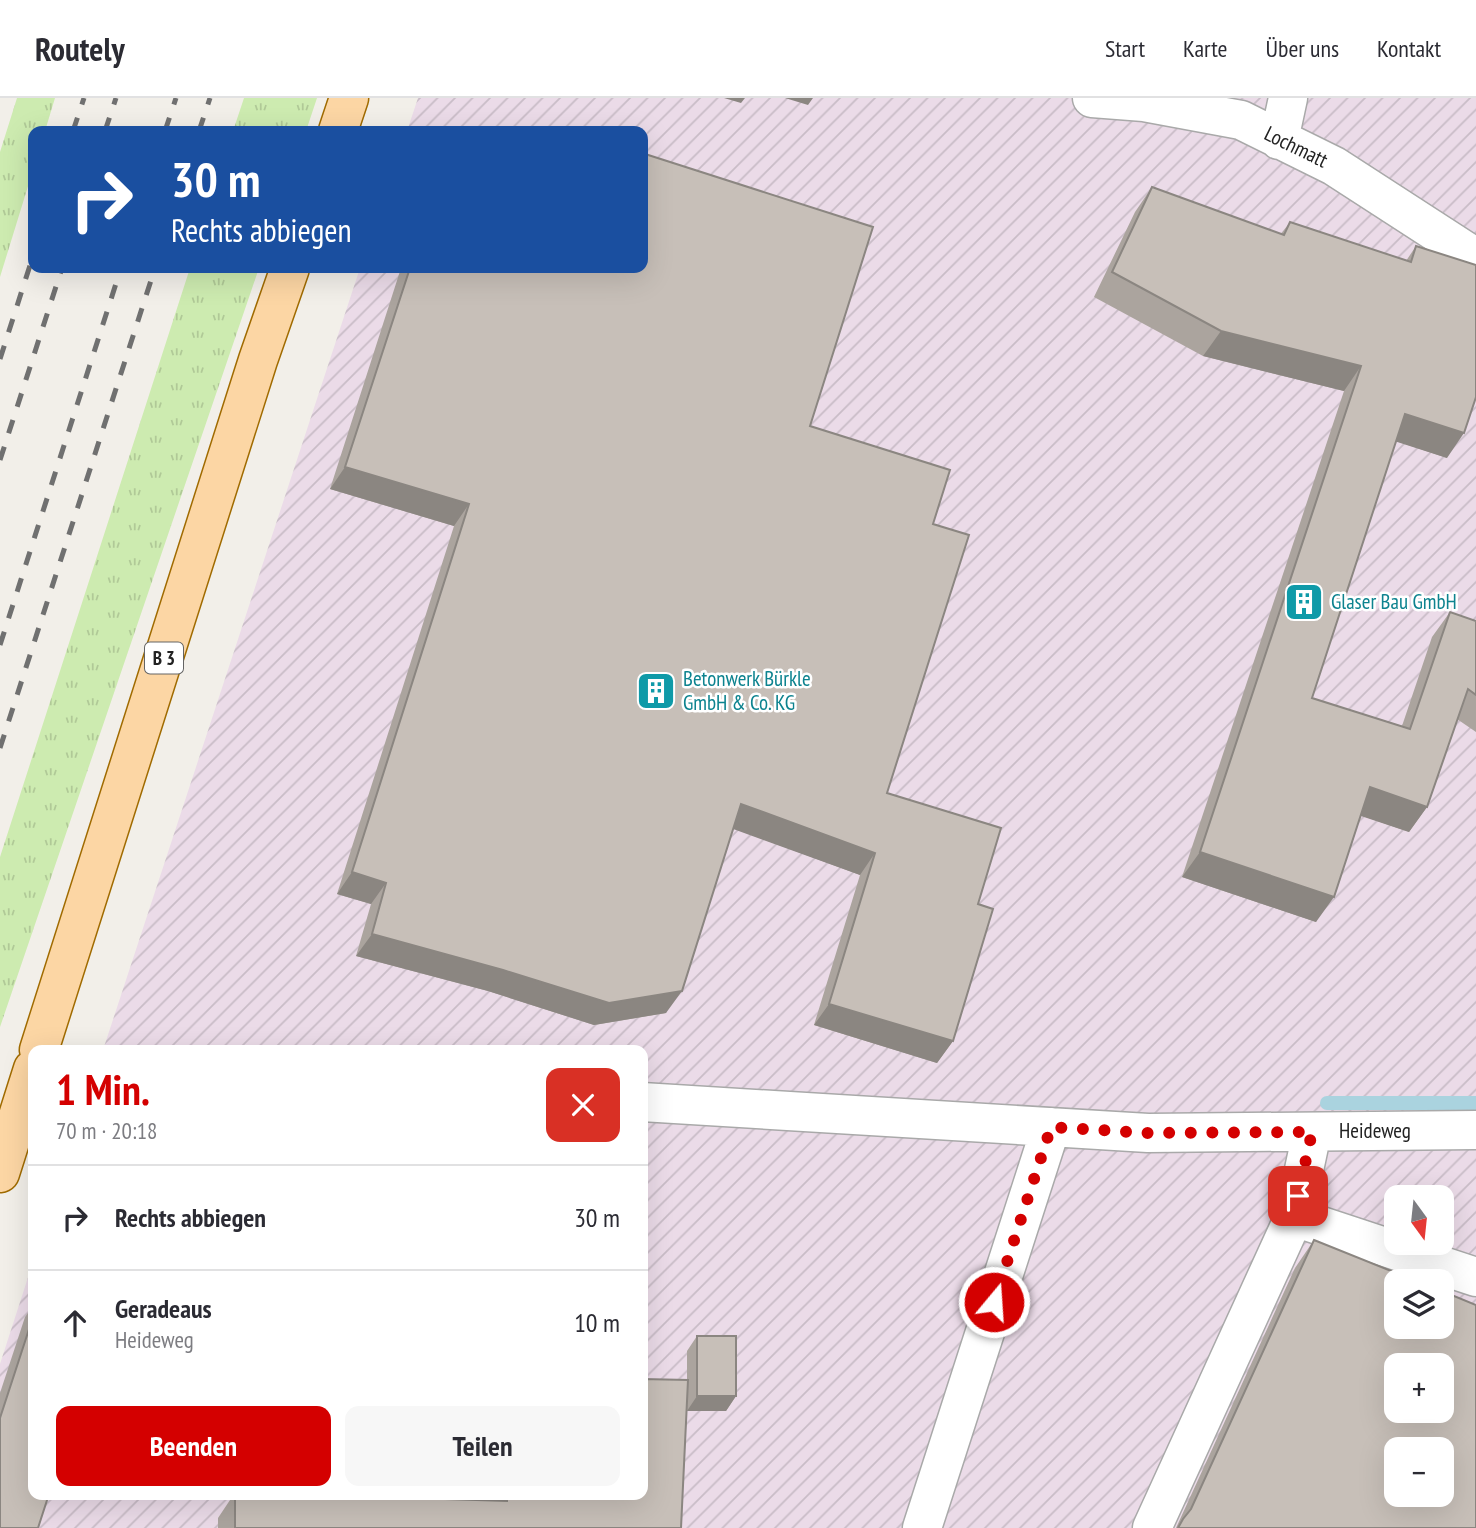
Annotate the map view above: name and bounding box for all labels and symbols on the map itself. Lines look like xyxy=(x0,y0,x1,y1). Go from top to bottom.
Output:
street label: Lochmatt xyxy=(1260,120,1333,174)
building icon: Glaser Bau GmbH xyxy=(1283,581,1325,623)
place label: Glaser Bau GmbH xyxy=(1331,588,1457,615)
road number: B 3 xyxy=(145,642,183,674)
place label: Betonwerk Bürkle GmbH & Co. KG xyxy=(683,665,811,716)
building icon: Betonwerk Bürkle GmbH & Co. KG xyxy=(635,670,677,712)
street label: Heideweg xyxy=(1339,1117,1411,1144)
pin xyxy=(1268,1166,1328,1226)
north arrow xyxy=(1384,1185,1454,1255)
position arrow xyxy=(957,1265,1031,1339)

